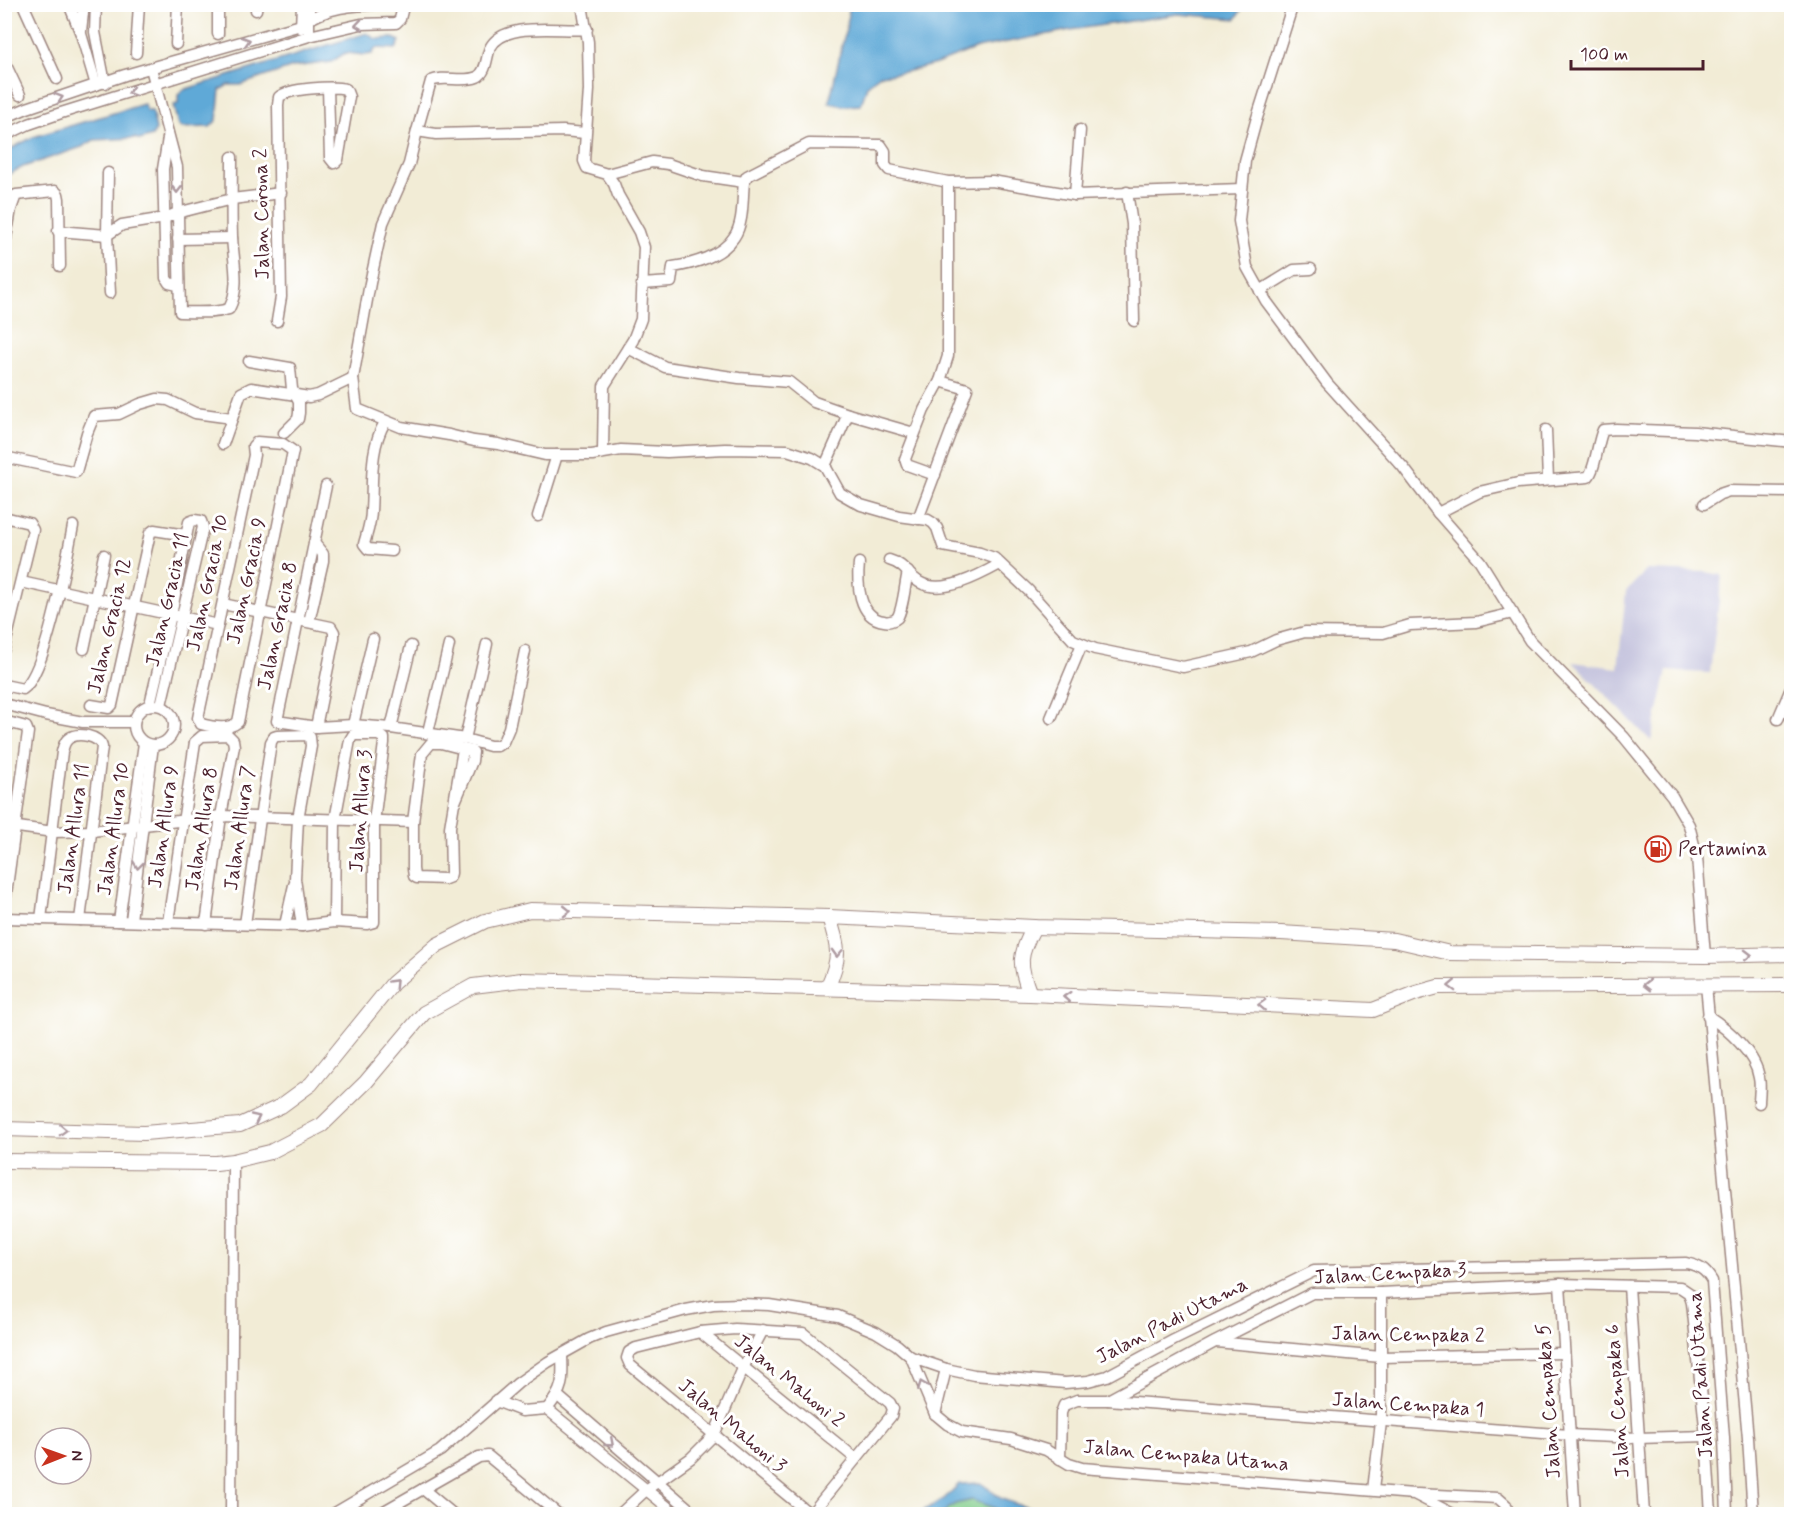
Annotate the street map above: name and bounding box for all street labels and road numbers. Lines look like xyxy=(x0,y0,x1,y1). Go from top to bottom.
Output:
street label: Jalan Corona 2 xyxy=(247,148,277,280)
street label: Jalan Gracia 10 xyxy=(180,512,236,654)
street label: Jalan Gracia 9 xyxy=(220,515,274,647)
street label: Jalan Gracia 11 xyxy=(139,530,197,670)
street label: Jalan Gracia 12 xyxy=(81,555,139,697)
street label: Jalan Gracia 8 xyxy=(251,559,305,693)
street label: Jalan Allura 3 xyxy=(343,749,379,873)
street label: Jalan Allura 10 xyxy=(91,761,137,897)
street label: Jalan Allura 11 xyxy=(51,762,97,896)
street label: Jalan Allura 9 xyxy=(142,764,186,890)
street label: Jalan Allura 7 xyxy=(218,764,262,892)
street label: Jalan Allura 8 xyxy=(179,765,225,893)
street label: Jalan Cempaka 3 xyxy=(1313,1257,1467,1291)
street label: Jalan Padi Utama xyxy=(1092,1271,1252,1371)
street label: Jalan Padi Utama xyxy=(1682,1291,1720,1459)
street label: Jalan Cempaka 2 xyxy=(1331,1320,1485,1350)
street label: Jalan Cempaka 5 xyxy=(1530,1322,1568,1480)
street label: Jalan Cempaka 6 xyxy=(1599,1323,1637,1479)
street label: Jalan Mahoni 2 xyxy=(728,1328,850,1434)
street label: Jalan Mahoni 3 xyxy=(672,1373,792,1479)
street label: Jalan Cempaka 1 xyxy=(1331,1386,1485,1424)
street label: Jalan Cempaka Utama xyxy=(1082,1434,1290,1478)

